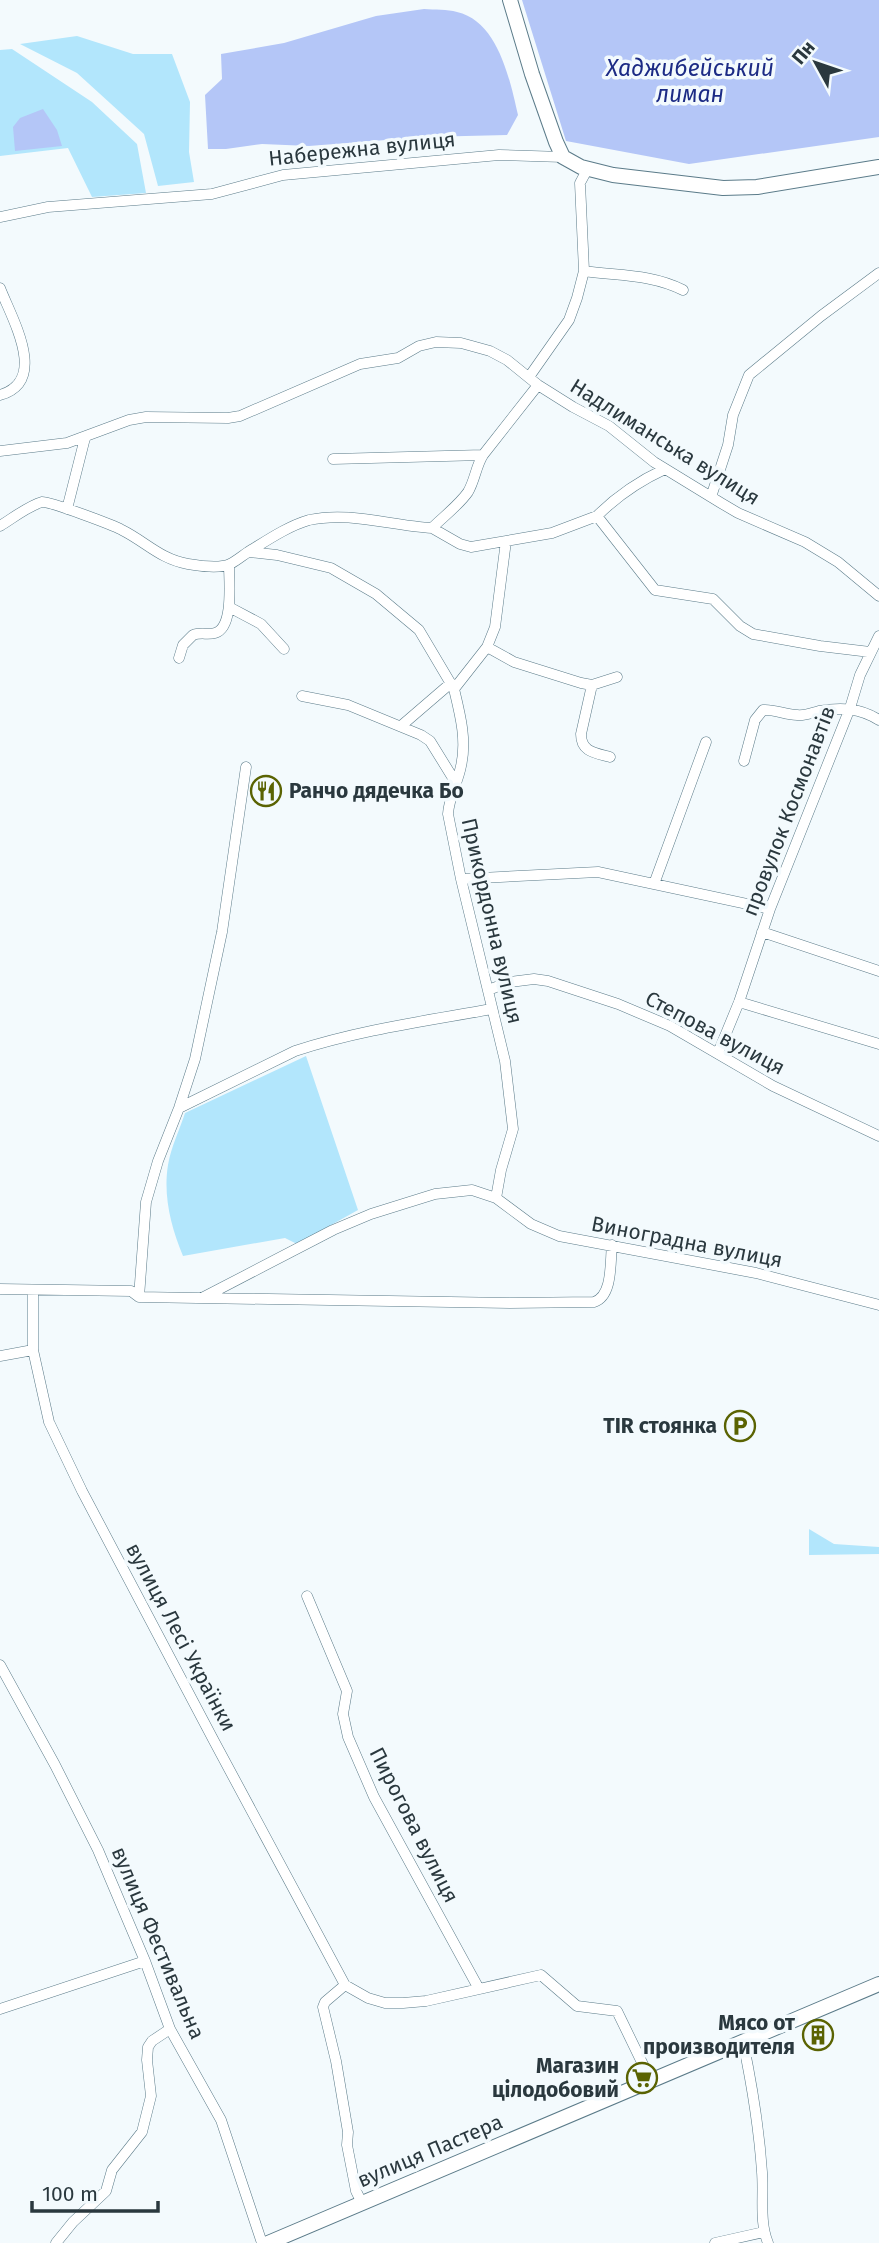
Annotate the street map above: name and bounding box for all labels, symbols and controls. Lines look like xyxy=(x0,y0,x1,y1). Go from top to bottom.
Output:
north arrow xyxy=(781,28,851,98)
text: Пн xyxy=(787,36,820,69)
water label: Хаджибейський лиман xyxy=(605,54,774,108)
street label: Набережна вулиця xyxy=(267,126,457,172)
street label: Надлиманська вулиця xyxy=(565,373,765,511)
street label: провулок Космонавтів xyxy=(737,702,841,920)
restaurant icon: Ранчо дядечка Бо xyxy=(249,774,283,808)
place label: Ранчо дядечка Бо xyxy=(289,778,464,804)
street label: Прикордонна вулиця xyxy=(456,816,528,1026)
street label: Степова вулиця xyxy=(641,985,789,1081)
street label: Виноградна вулиця xyxy=(589,1211,785,1273)
parking icon: TIR стоянка xyxy=(723,1409,757,1443)
place label: TIR стоянка xyxy=(603,1413,717,1439)
street label: вулиця Лесі Українки xyxy=(120,1538,242,1736)
street label: Пирогова вулиця xyxy=(364,1743,464,1907)
street label: вулиця Фестивальна xyxy=(106,1843,210,2043)
place label: Мясо от производителя xyxy=(643,2010,796,2060)
building icon: Мясо от производителя xyxy=(801,2018,835,2052)
place label: Магазин цілодобовий xyxy=(492,2053,619,2103)
supermarket icon: Магазин цілодобовий xyxy=(625,2061,659,2095)
street label: вулиця Пастера xyxy=(353,2109,507,2193)
scale bar xyxy=(32,2170,158,2214)
text: 100 m xyxy=(42,2181,98,2207)

